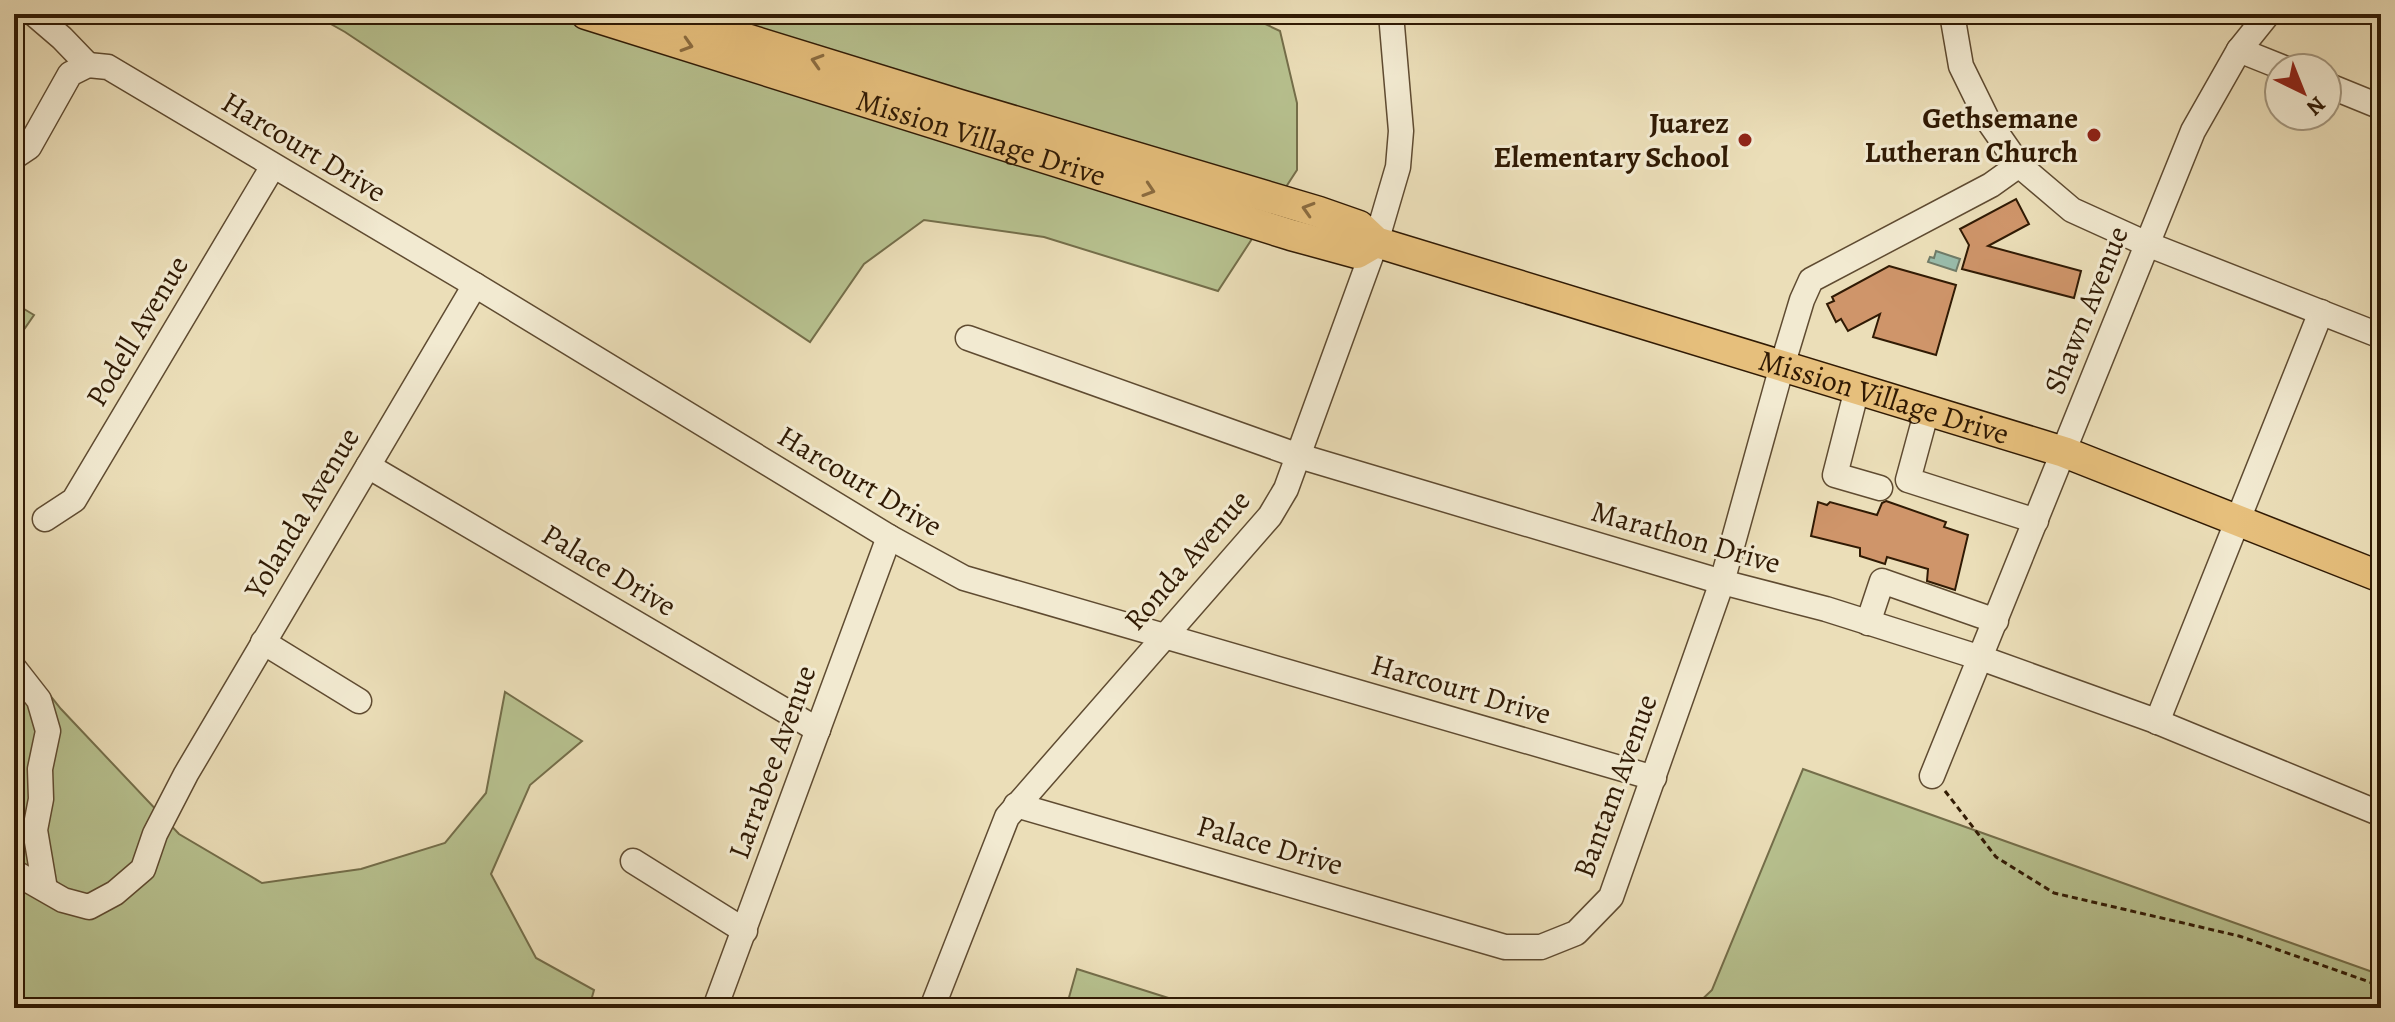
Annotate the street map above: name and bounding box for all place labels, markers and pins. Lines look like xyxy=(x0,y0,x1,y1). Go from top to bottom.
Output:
place label: Gethsemane Lutheran Church xyxy=(1865,98,2078,172)
place label: Juarez Elementary School xyxy=(1493,103,1729,177)
marker: Gethsemane Lutheran Church xyxy=(2085,126,2103,144)
marker: Juarez Elementary School xyxy=(1736,131,1754,149)

